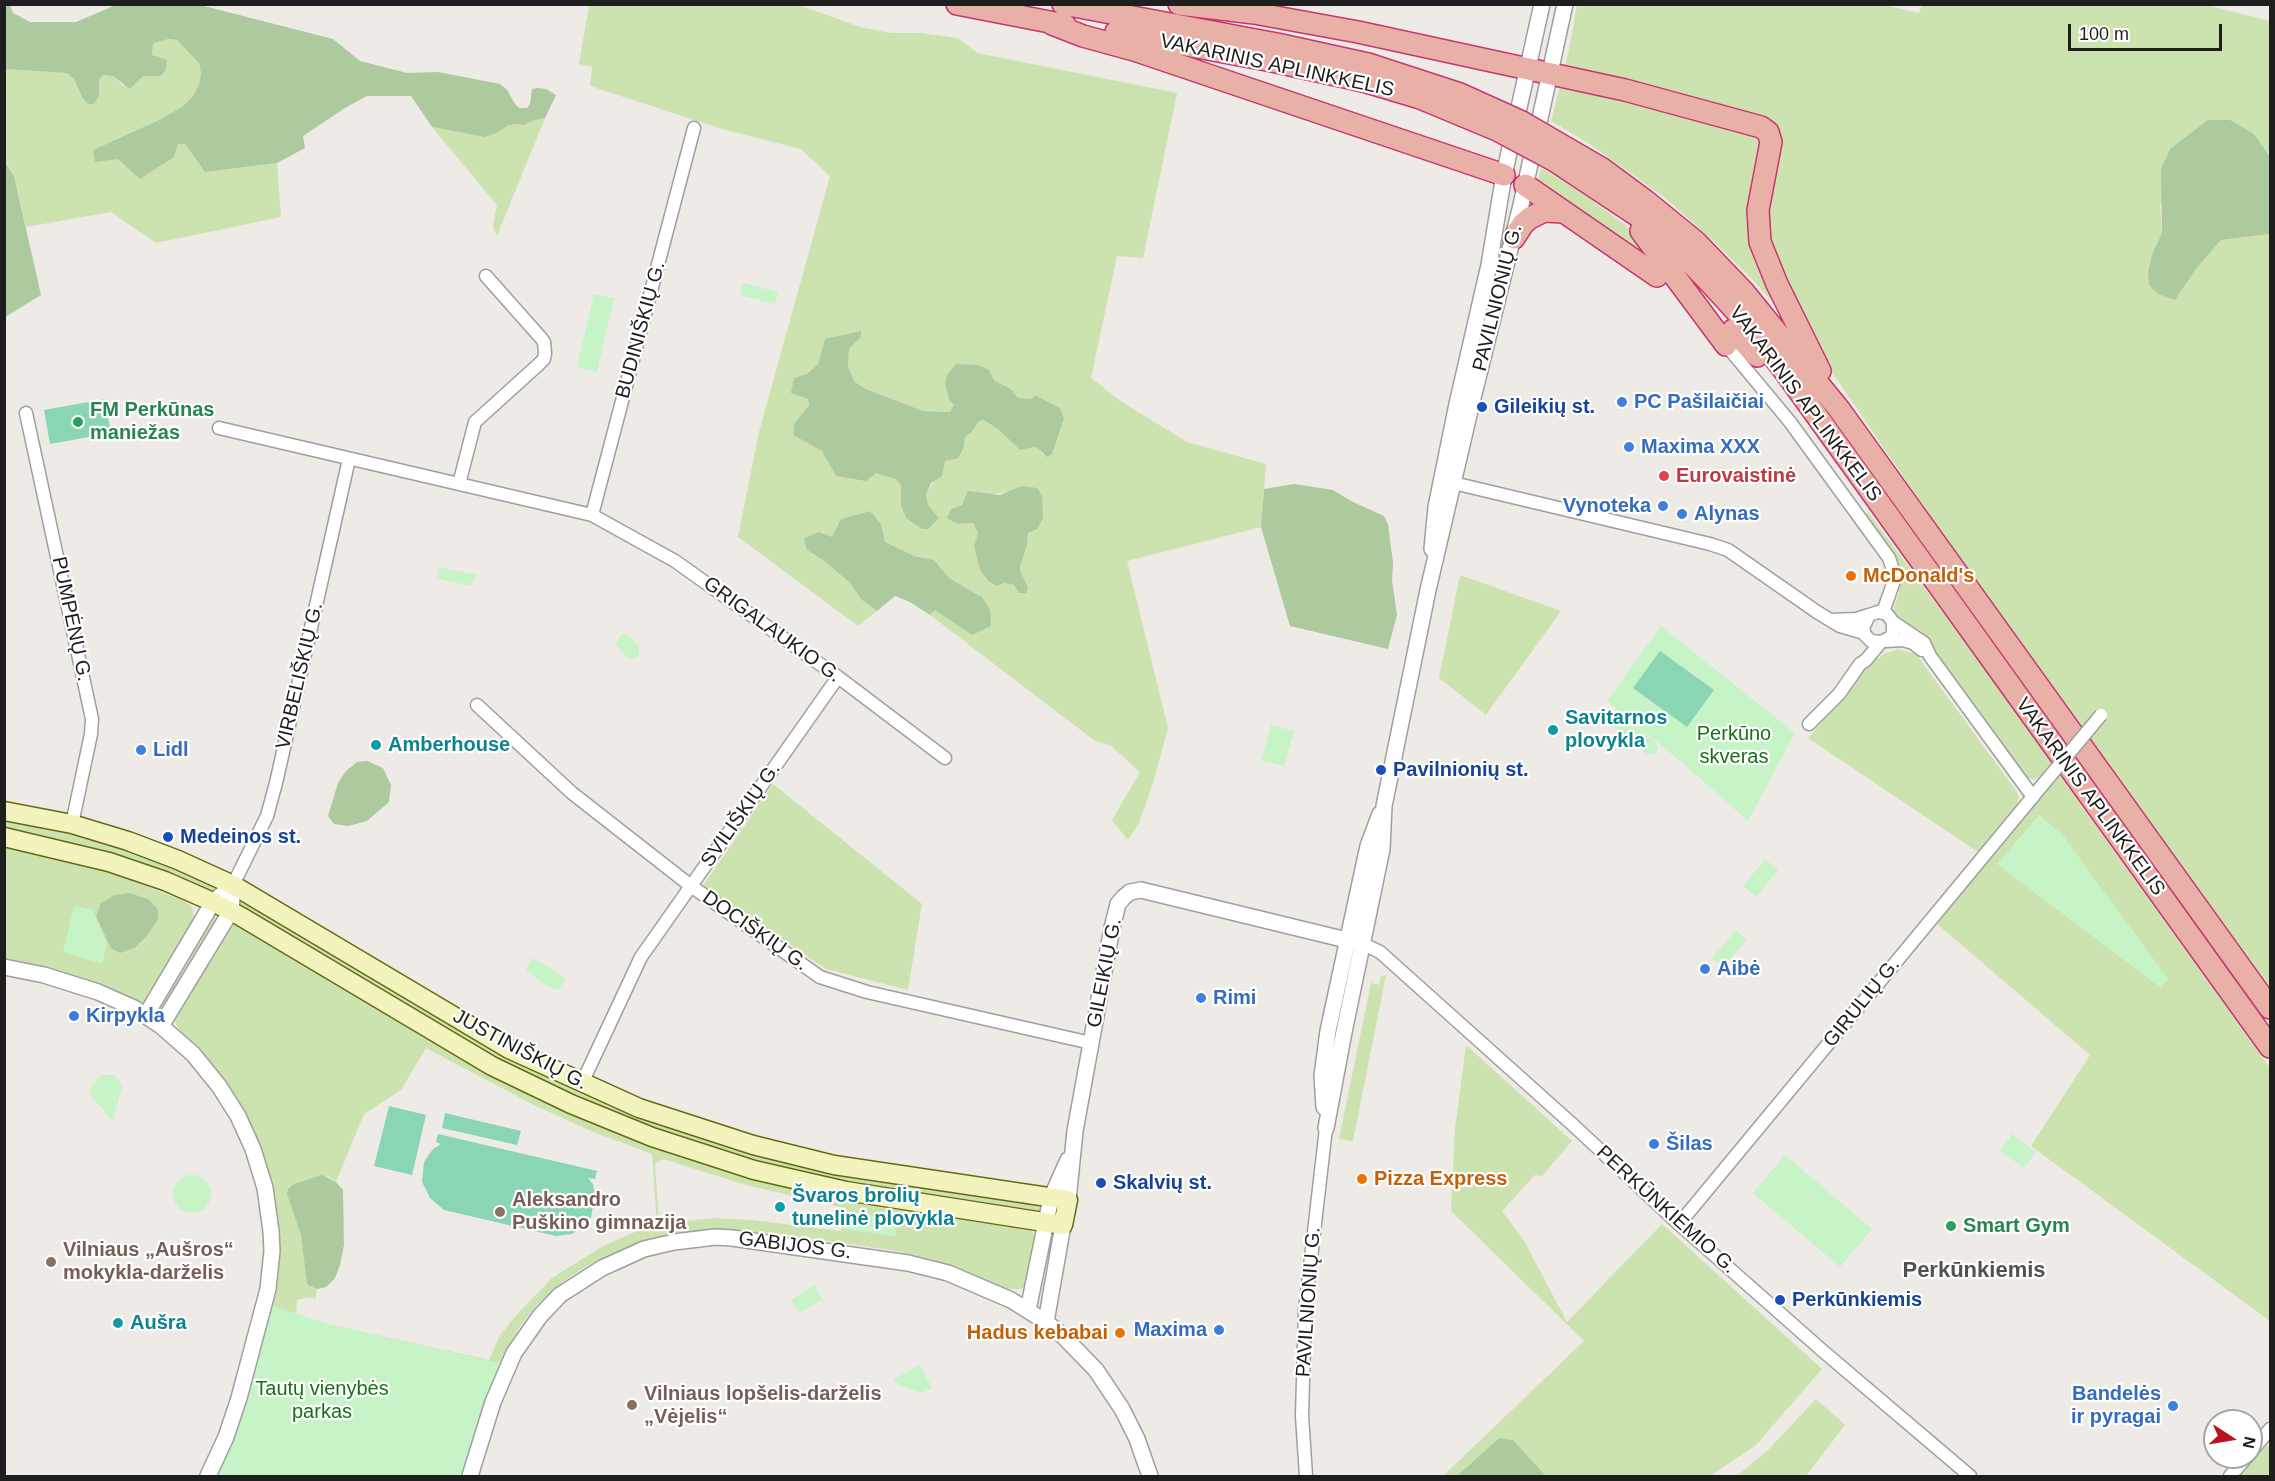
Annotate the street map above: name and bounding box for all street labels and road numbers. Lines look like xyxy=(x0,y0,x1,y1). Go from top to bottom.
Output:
street label: VAKARINIS APLINKKELIS xyxy=(1158,29,1396,103)
street label: PAVILNIONIŲ G. xyxy=(1468,222,1528,374)
street label: BUDINIŠKIŲ G. xyxy=(611,259,671,401)
street label: VAKARINIS APLINKKELIS xyxy=(1724,301,1886,507)
street label: PUMPĖNŲ G. xyxy=(46,555,96,683)
street label: GRIGALAUKIO G. xyxy=(698,572,846,688)
street label: VIRBELIŠKIŲ G. xyxy=(271,600,329,752)
street label: VAKARINIS APLINKKELIS xyxy=(2010,693,2170,901)
street label: SVILIŠKIŲ G. xyxy=(696,758,786,872)
street label: DOCIŠKIŲ G. xyxy=(698,886,812,976)
street label: GILEIKIŲ G. xyxy=(1083,916,1127,1030)
street label: GIRULIŲ G. xyxy=(1819,954,1905,1052)
street label: JUSTINIŠKIŲ G. xyxy=(449,1004,591,1096)
street label: PERKŪNKIEMIO G. xyxy=(1591,1141,1741,1279)
street label: PAVILNIONIŲ G. xyxy=(1292,1226,1326,1378)
street label: GABIJOS G. xyxy=(737,1227,853,1265)

